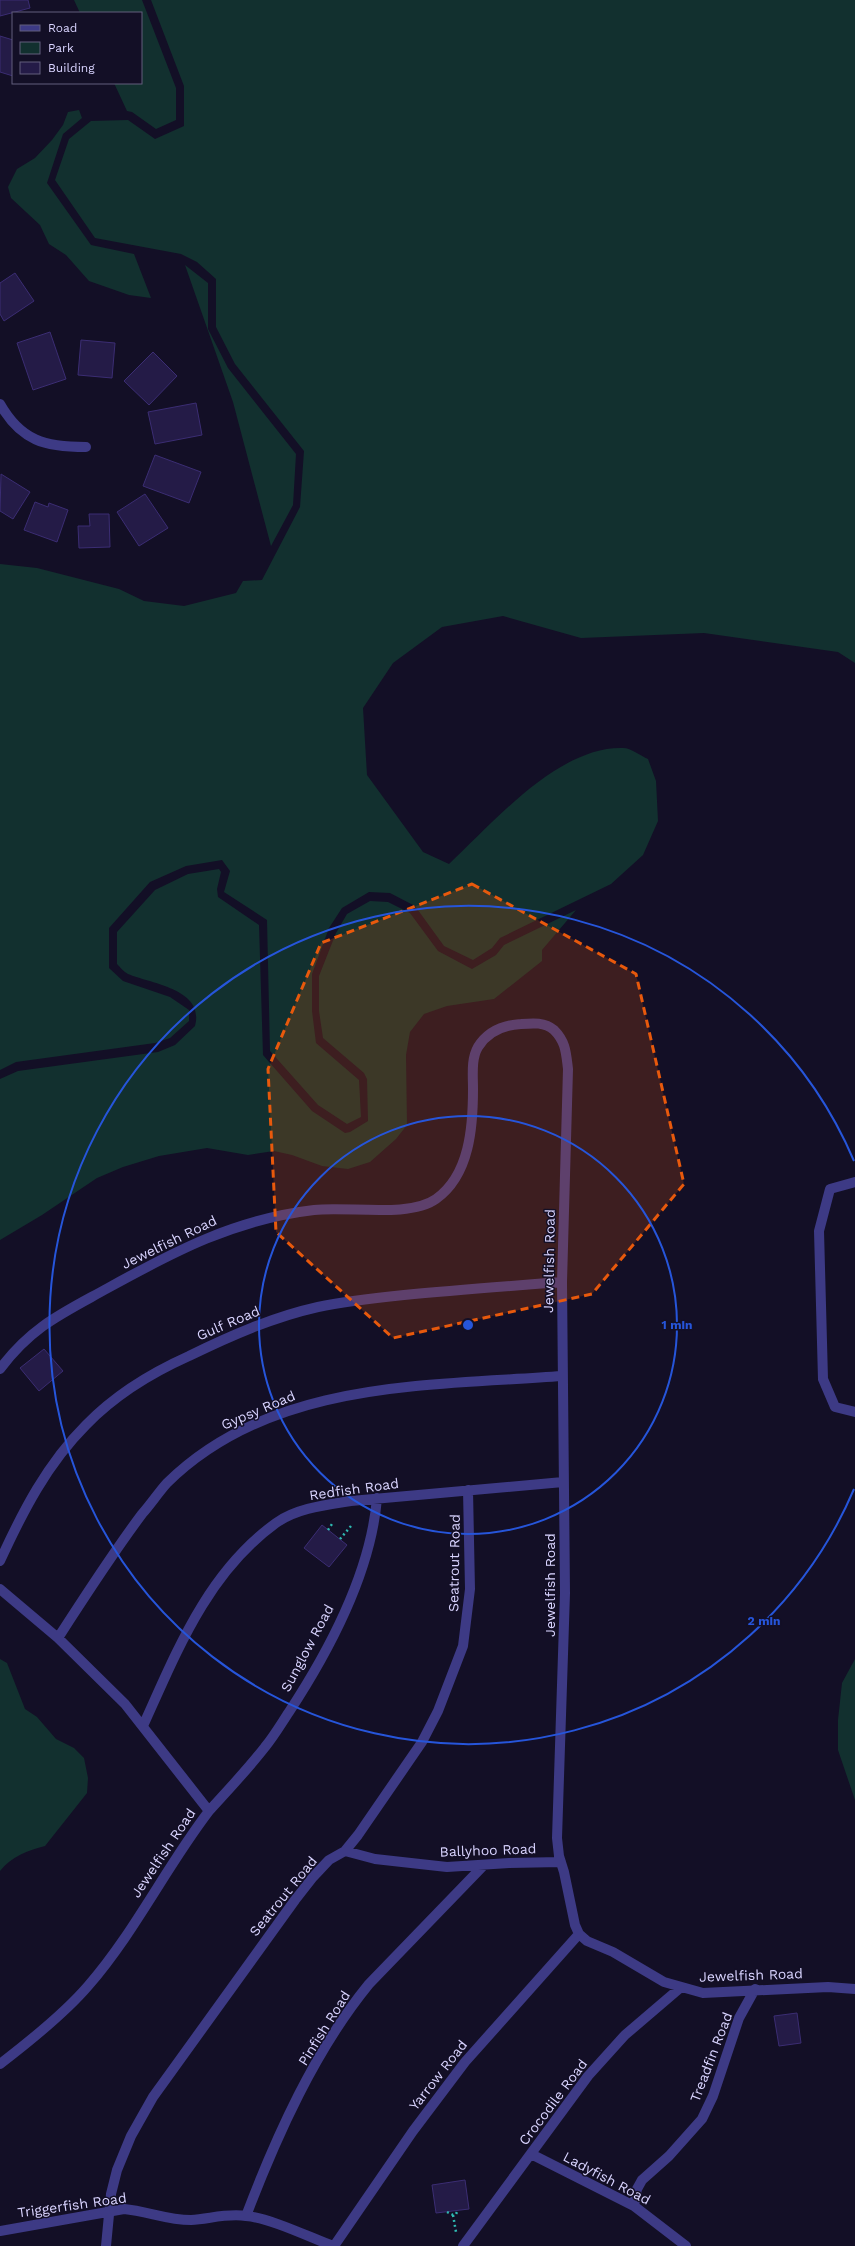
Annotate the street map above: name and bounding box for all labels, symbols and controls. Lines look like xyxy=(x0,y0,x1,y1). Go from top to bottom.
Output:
legend xyxy=(12,12,142,84)
text: Road xyxy=(48,21,77,35)
text: Park xyxy=(48,41,74,55)
text: Building xyxy=(48,61,95,75)
street label: Jewelfish Road xyxy=(540,1209,558,1313)
street label: Jewelfish Road xyxy=(119,1212,219,1272)
street label: Gulf Road xyxy=(194,1303,262,1343)
centre of rings xyxy=(461,1318,475,1332)
text: 1 min xyxy=(662,1318,692,1332)
street label: Gypsy Road xyxy=(219,1387,297,1433)
street label: Redfish Road xyxy=(308,1475,400,1503)
street label: Seatrout Road xyxy=(445,1514,463,1612)
street label: Jewelfish Road xyxy=(542,1533,558,1637)
street label: Sunglow Road xyxy=(277,1602,337,1694)
text: 2 min xyxy=(748,1614,780,1628)
street label: Jewelfish Road xyxy=(127,1806,199,1900)
street label: Ballyhoo Road xyxy=(439,1840,537,1860)
street label: Seatrout Road xyxy=(246,1853,320,1939)
street label: Jewelfish Road xyxy=(699,1965,803,1985)
street label: Pinfish Road xyxy=(295,1988,353,2068)
street label: Treadfin Road xyxy=(687,2010,735,2104)
street label: Yarrow Road xyxy=(406,2037,470,2113)
street label: Crocodile Road xyxy=(515,2056,591,2148)
street label: Ladyfish Road xyxy=(561,2148,653,2208)
street label: Triggerfish Road xyxy=(16,2189,128,2221)

